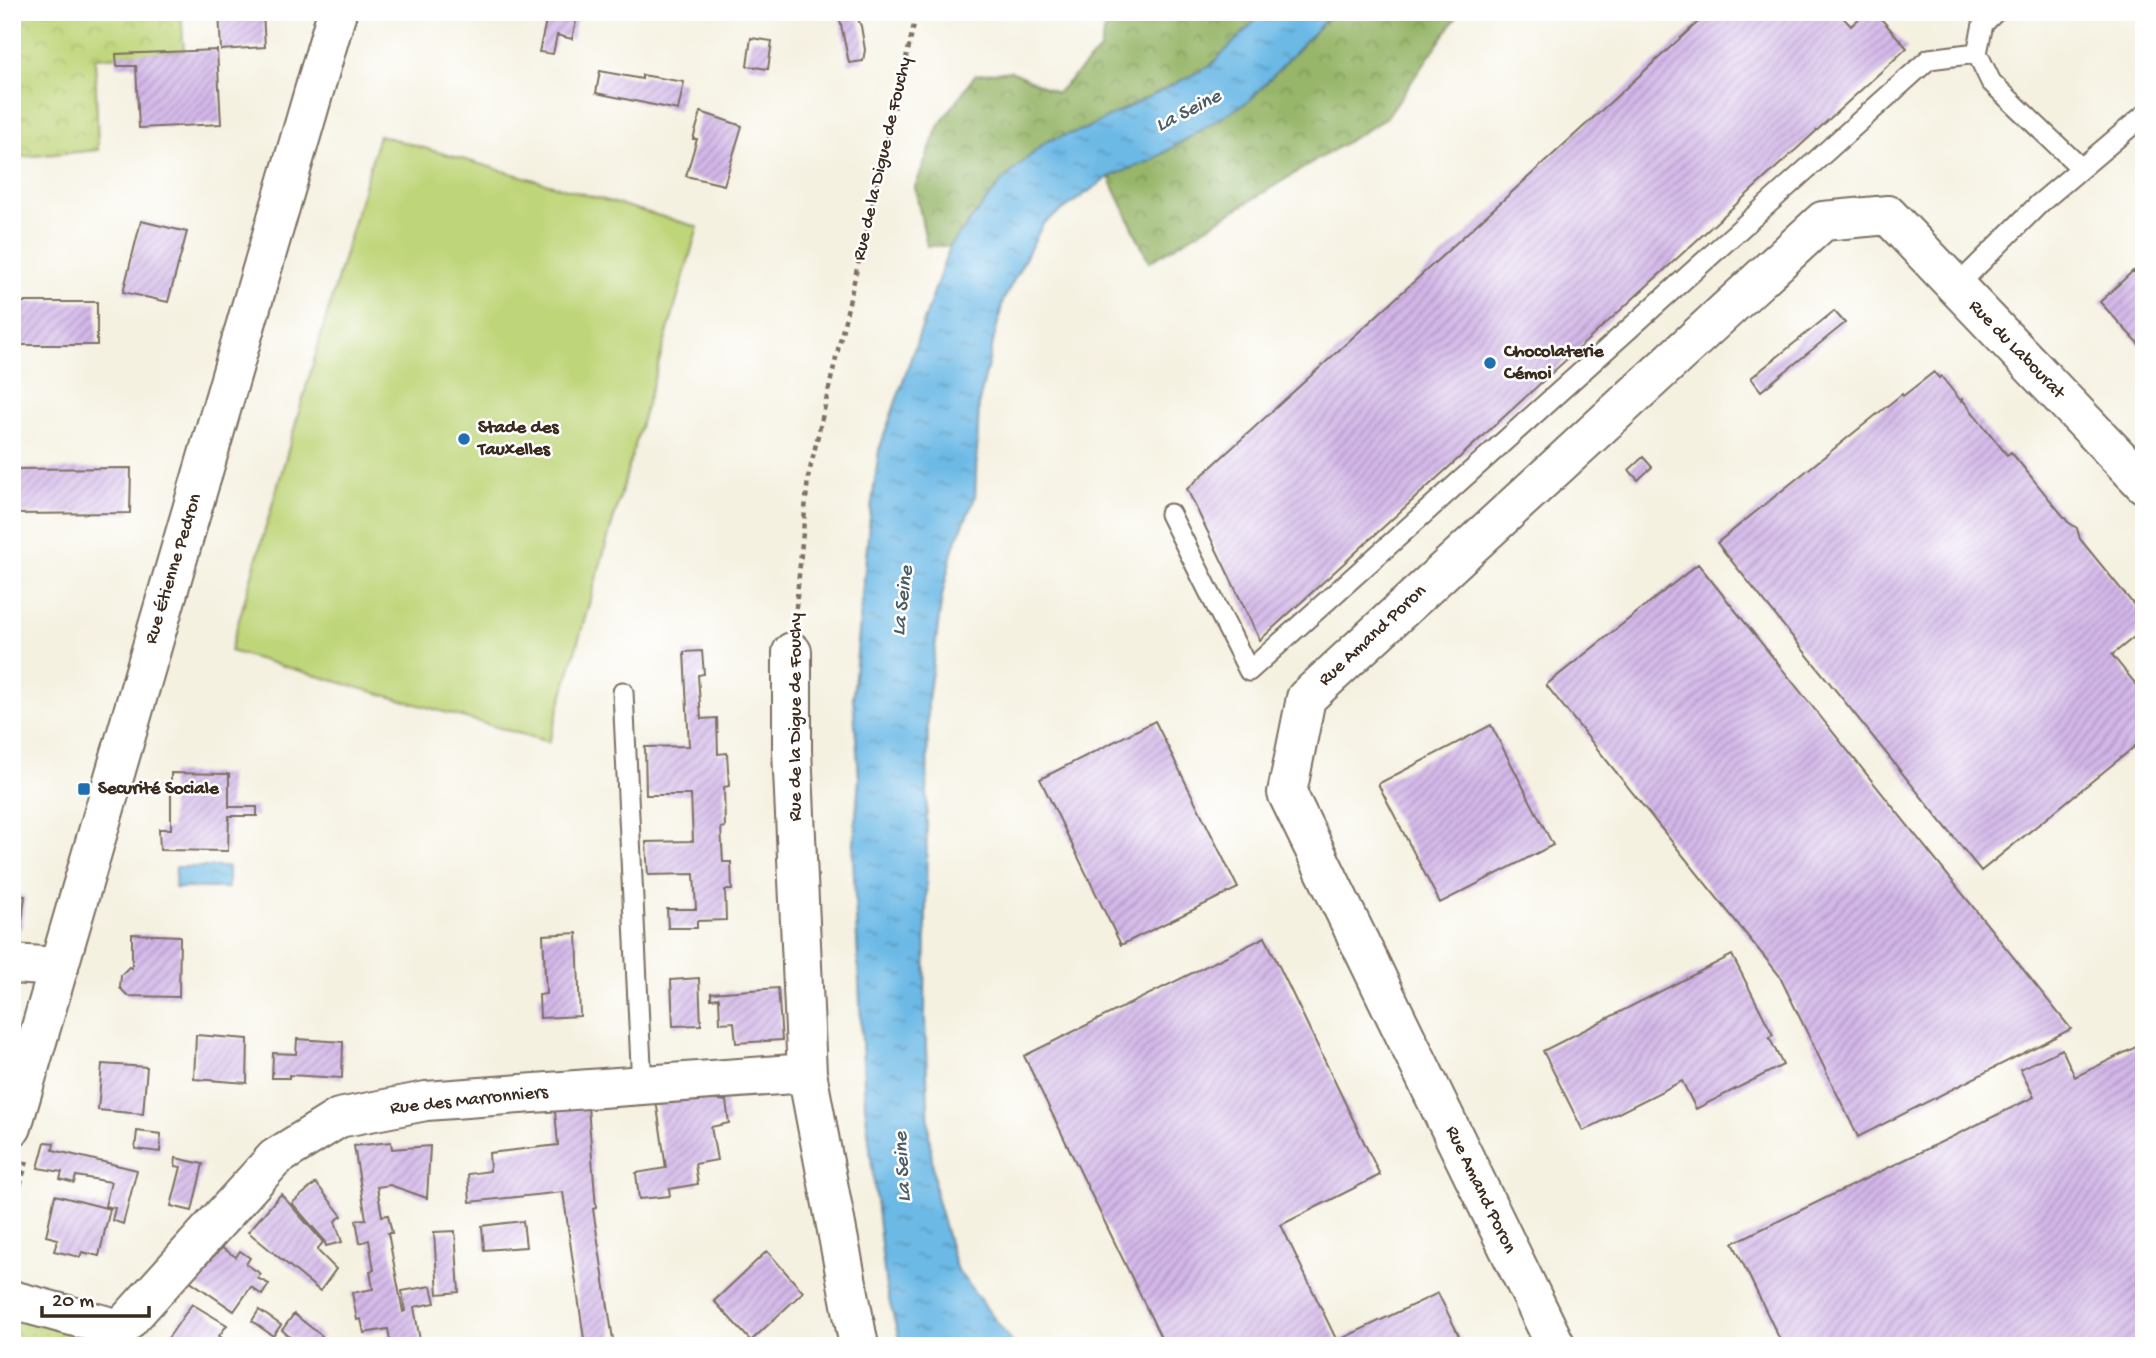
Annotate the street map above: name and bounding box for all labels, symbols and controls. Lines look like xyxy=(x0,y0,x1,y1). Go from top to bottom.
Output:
street label: Rue de la Digue de Fouchy xyxy=(848,54,918,263)
water label: La Seine xyxy=(1152,84,1227,139)
street label: Rue du Labourat xyxy=(1963,296,2071,406)
place label: Chocolaterie Cémoi xyxy=(1503,341,1605,386)
marker: Chocolaterie Cémoi xyxy=(1482,355,1498,371)
place label: Stade des Tauxelles xyxy=(476,417,559,462)
marker: Stade des Tauxelles xyxy=(456,431,472,447)
street label: Rue Étienne Pedron xyxy=(140,491,208,647)
water label: La Seine xyxy=(887,563,921,637)
street label: Rue Amand Poron xyxy=(1314,580,1432,692)
street label: Rue de la Digue de Fouchy xyxy=(785,612,808,821)
place label: Securité Sociale xyxy=(98,778,220,801)
marker: Securité Sociale xyxy=(76,781,92,797)
street label: Rue des Marronniers xyxy=(389,1081,550,1121)
street label: Rue Amand Poron xyxy=(1439,1122,1521,1258)
water label: La Seine xyxy=(890,1130,918,1203)
scale bar xyxy=(42,1274,149,1318)
text: 20 m xyxy=(52,1290,94,1315)

